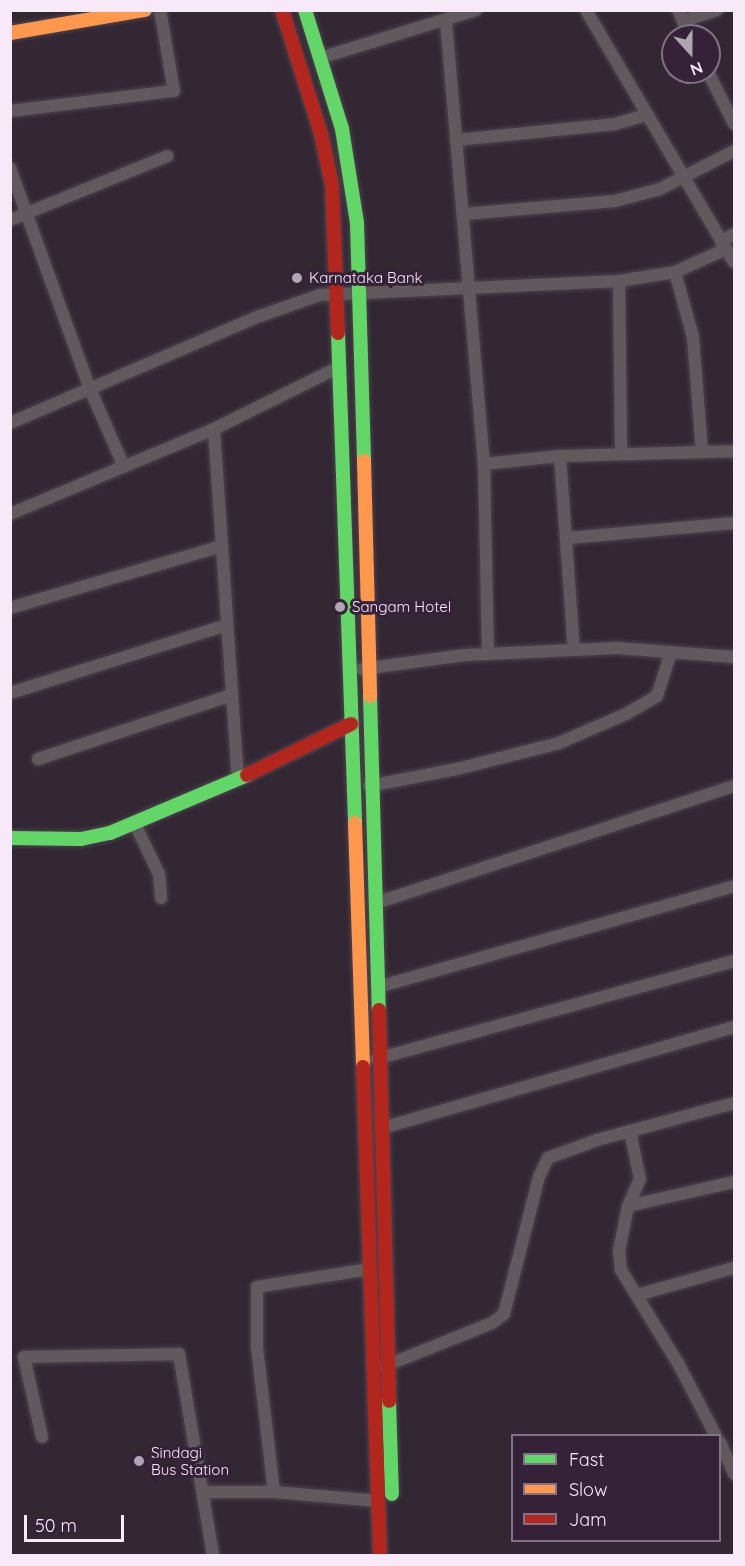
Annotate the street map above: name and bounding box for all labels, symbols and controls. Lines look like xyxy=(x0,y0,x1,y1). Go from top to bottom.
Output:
north arrow xyxy=(661,24,721,84)
text: N xyxy=(688,57,706,80)
place label: Karnataka Bank xyxy=(309,269,423,287)
marker: Karnataka Bank xyxy=(290,271,304,285)
place label: Sangam Hotel xyxy=(352,598,451,616)
marker: Sangam Hotel xyxy=(333,600,347,614)
legend xyxy=(511,1434,721,1542)
place label: Sindagi Bus Station xyxy=(151,1443,229,1478)
text: Fast xyxy=(569,1448,604,1471)
marker: Sindagi Bus Station xyxy=(132,1454,146,1468)
text: Slow xyxy=(569,1478,607,1501)
scale bar xyxy=(27,1503,128,1541)
text: Jam xyxy=(569,1508,607,1531)
text: 50 m xyxy=(35,1514,77,1537)

